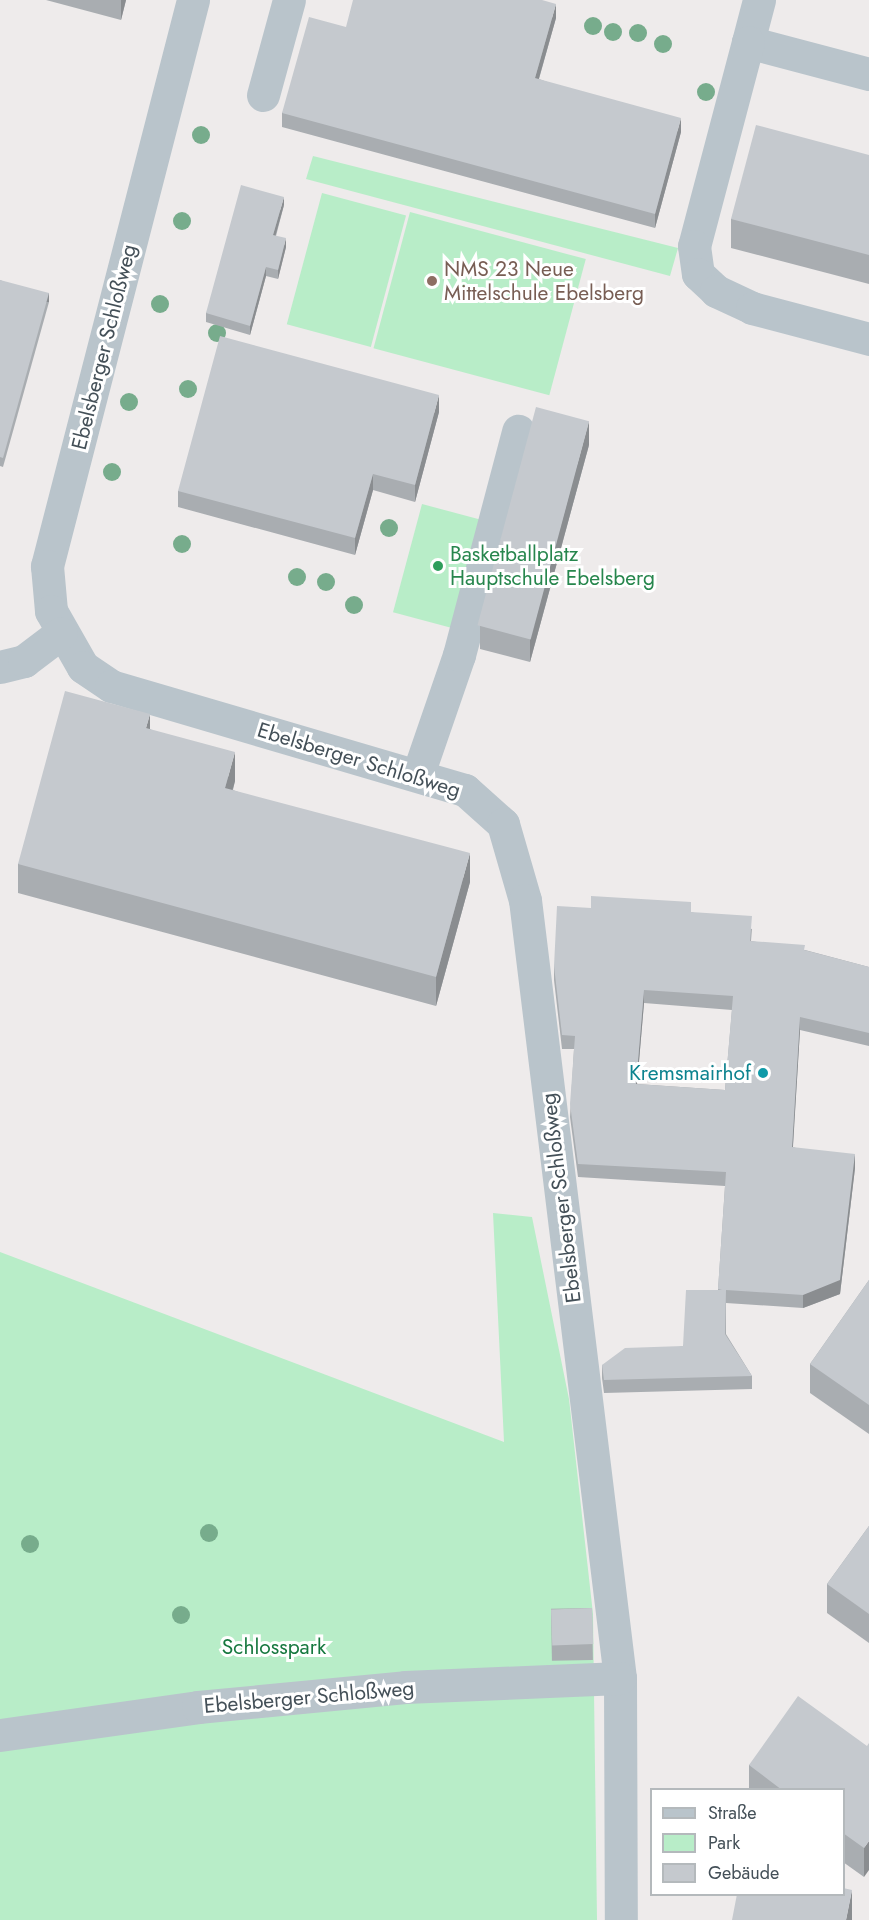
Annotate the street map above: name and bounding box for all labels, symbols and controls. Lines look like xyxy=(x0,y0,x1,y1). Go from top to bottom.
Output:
street label: Ebelsberger Schloßweg xyxy=(66,242,142,452)
place label: NMS 23 Neue Mittelschule Ebelsberg xyxy=(444,256,644,306)
marker: NMS 23 Neue Mittelschule Ebelsberg xyxy=(425,274,439,288)
place label: Basketballplatz Hauptschule Ebelsberg xyxy=(450,541,655,591)
marker: Basketballplatz Hauptschule Ebelsberg xyxy=(431,559,445,573)
street label: Ebelsberger Schloßweg xyxy=(254,717,464,803)
place label: Kremsmairhof xyxy=(629,1060,751,1086)
marker: Kremsmairhof xyxy=(756,1066,770,1080)
street label: Ebelsberger Schloßweg xyxy=(536,1092,586,1304)
park label: Schlosspark xyxy=(222,1634,326,1660)
street label: Ebelsberger Schloßweg xyxy=(203,1675,415,1719)
legend xyxy=(650,1788,845,1896)
text: Straße xyxy=(708,1800,756,1826)
text: Park xyxy=(708,1830,740,1856)
text: Gebäude xyxy=(708,1860,779,1886)

